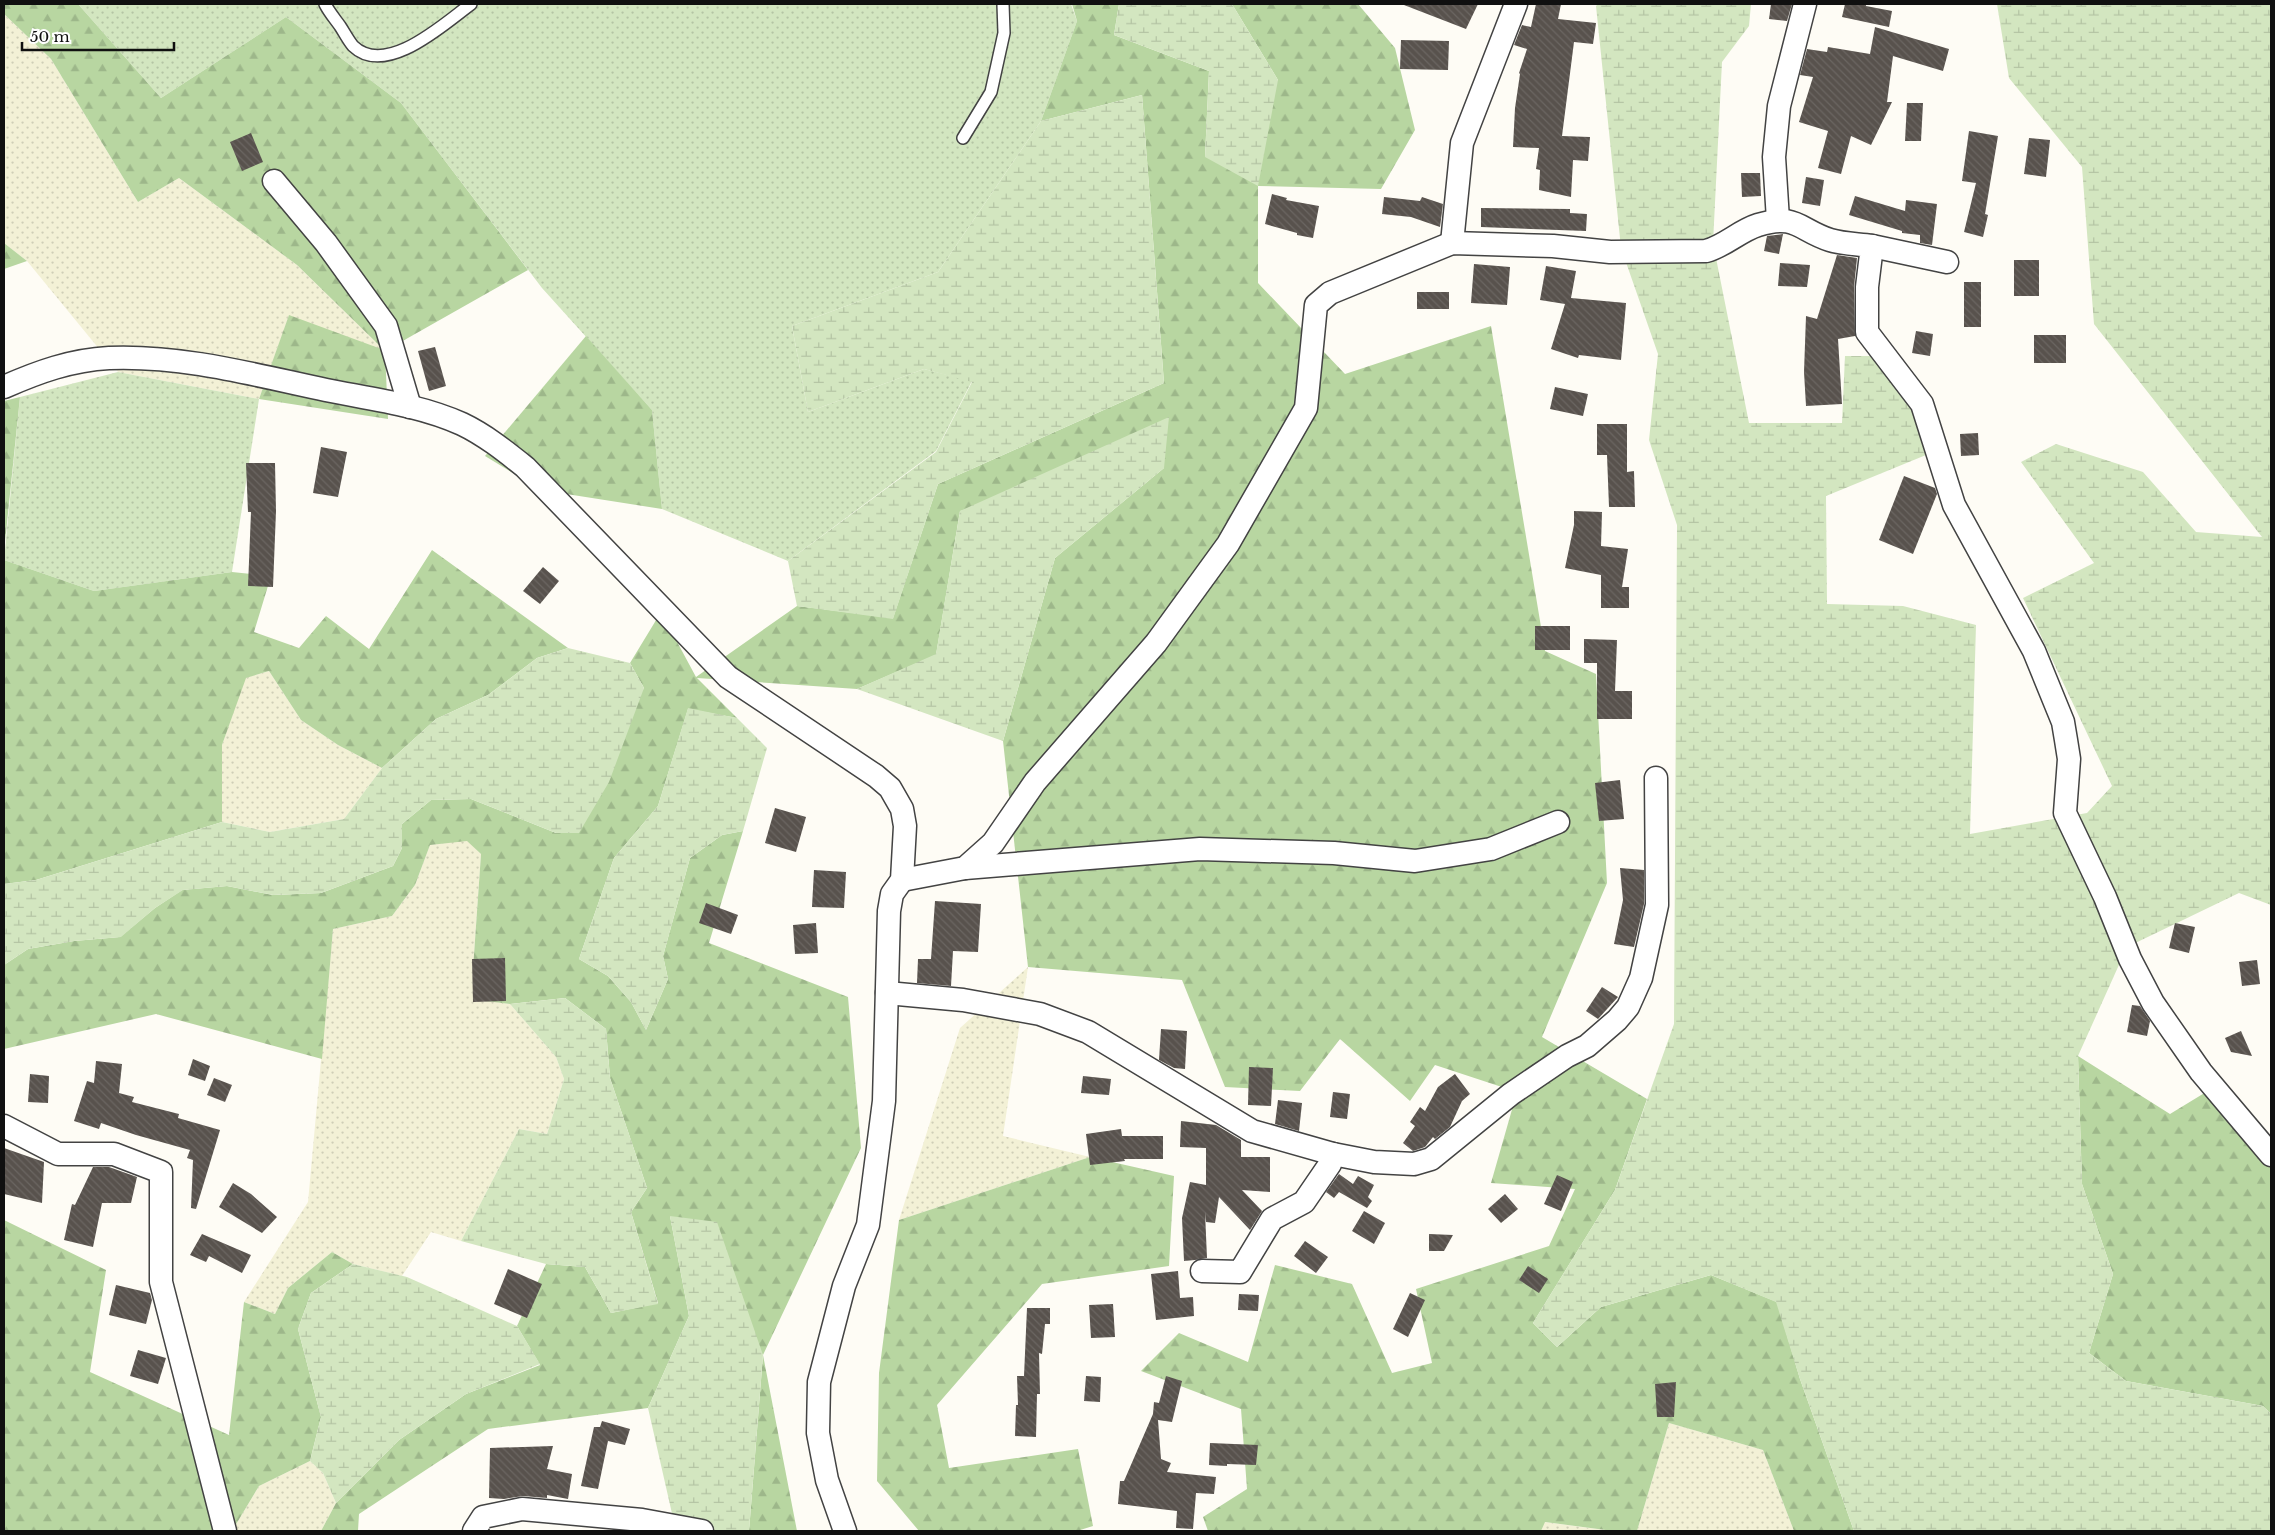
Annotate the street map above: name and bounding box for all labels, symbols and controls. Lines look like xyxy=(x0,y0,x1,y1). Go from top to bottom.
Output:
scale bar xyxy=(22,20,175,52)
text: 50 m xyxy=(30,27,70,46)

